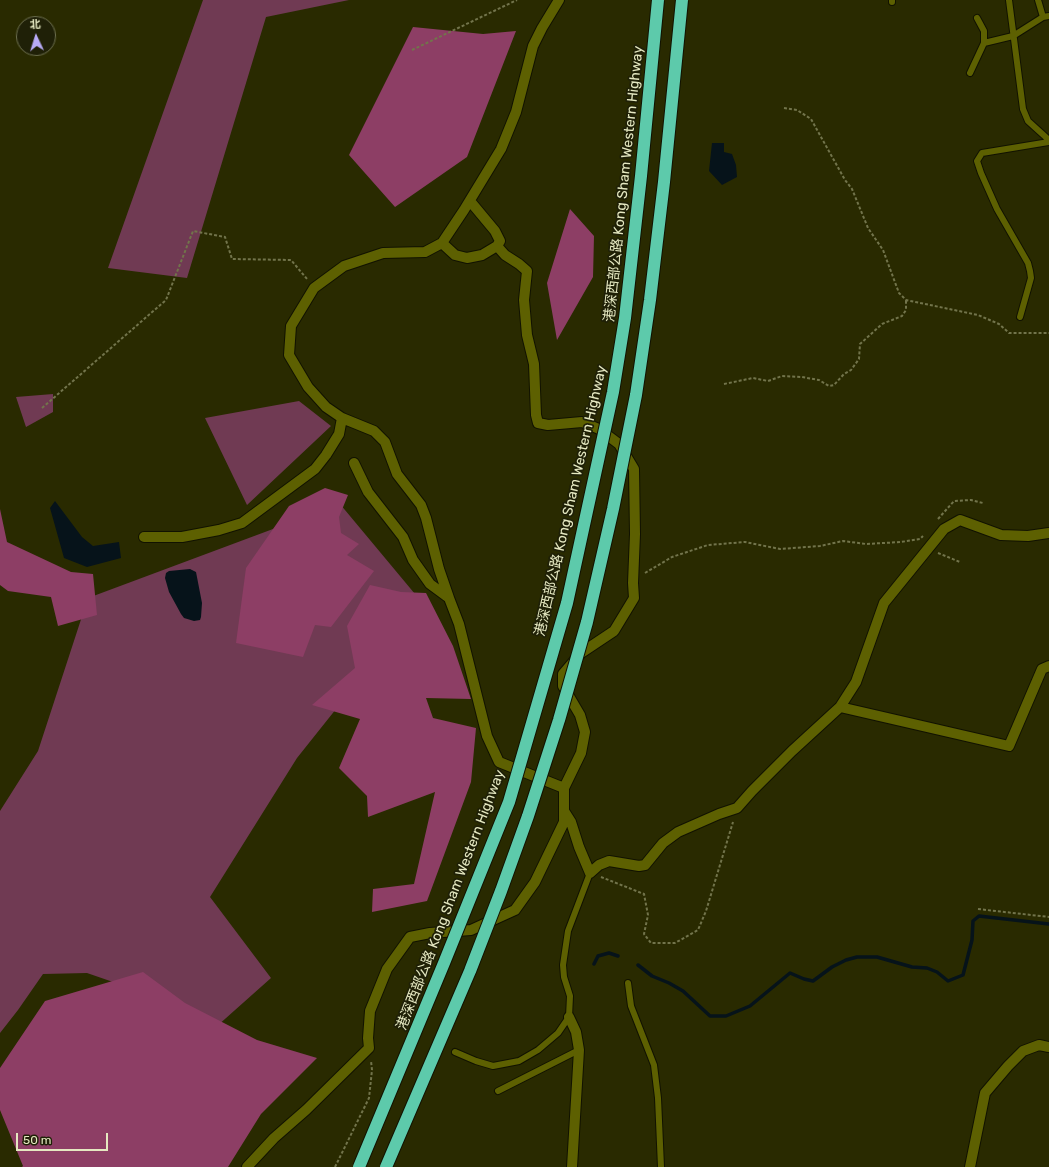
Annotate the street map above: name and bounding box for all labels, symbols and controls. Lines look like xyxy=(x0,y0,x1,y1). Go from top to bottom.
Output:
north arrow xyxy=(16,16,56,56)
text: 北 xyxy=(29,18,41,31)
street label: 港深西部公路 Kong Sham Western Highway xyxy=(601,45,647,323)
street label: 港深西部公路 Kong Sham Western Highway xyxy=(532,364,610,638)
street label: 港深西部公路 Kong Sham Western Highway xyxy=(393,767,509,1033)
scale bar xyxy=(18,1125,110,1151)
text: 50 m xyxy=(23,1133,51,1147)

